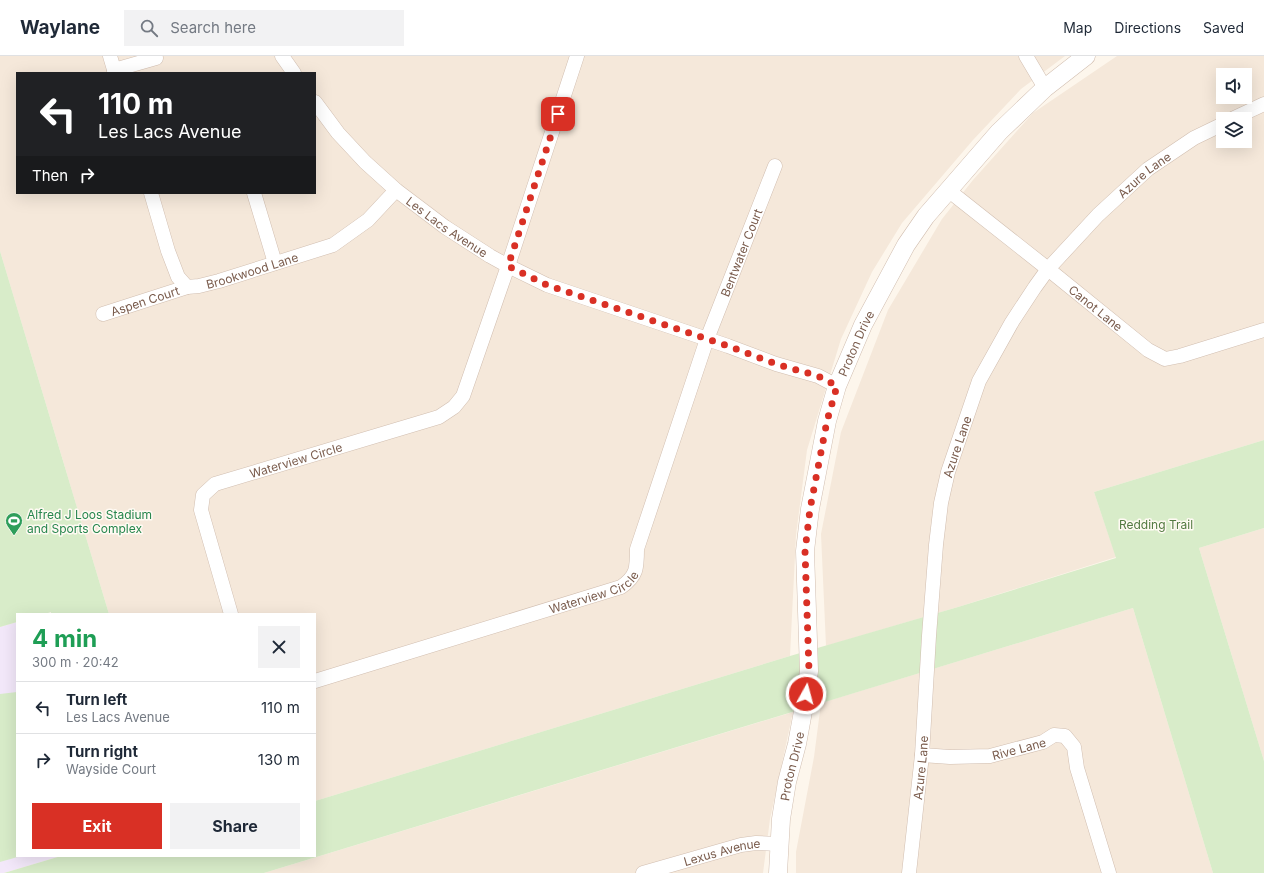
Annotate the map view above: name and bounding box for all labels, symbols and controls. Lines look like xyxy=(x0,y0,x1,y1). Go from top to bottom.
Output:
search box xyxy=(124,10,404,46)
text: Waylane xyxy=(20,16,100,39)
icon: search xyxy=(138,17,160,39)
text: Search here xyxy=(170,18,256,37)
text: Map xyxy=(1063,19,1092,36)
text: Directions xyxy=(1114,19,1181,36)
text: Saved xyxy=(1203,19,1244,36)
map controls xyxy=(1216,68,1252,148)
button: sound xyxy=(1216,68,1252,104)
text: 110 m xyxy=(98,87,173,121)
icon: left xyxy=(32,88,84,140)
pin xyxy=(541,97,575,131)
icon: arrive xyxy=(547,103,569,125)
button: layers xyxy=(1216,112,1252,148)
text: Les Lacs Avenue xyxy=(98,121,242,142)
street label: Azure Lane xyxy=(1114,148,1173,201)
icon: right xyxy=(76,164,98,186)
text: Then xyxy=(32,166,68,185)
street label: Les Lacs Avenue xyxy=(404,193,491,260)
street label: Bentwater Court xyxy=(717,207,765,299)
street label: Brookwood Lane xyxy=(204,249,300,291)
street label: Aspen Court xyxy=(109,282,181,319)
street label: Canot Lane xyxy=(1066,282,1126,334)
street label: Proton Drive xyxy=(835,308,877,378)
street label: Azure Lane xyxy=(939,414,974,479)
street label: Waterview Circle xyxy=(248,439,344,481)
place label: Alfred J Loos Stadium and Sports Complex xyxy=(27,507,152,536)
sports icon: Alfred J Loos Stadium and Sports Complex xyxy=(4,511,24,536)
park label: Redding Trail xyxy=(1119,517,1193,532)
street label: Waterview Circle xyxy=(547,568,641,616)
text: 4 min xyxy=(32,624,97,653)
button: close xyxy=(258,626,300,668)
text: 300 m · 20:42 xyxy=(32,654,119,670)
position arrow xyxy=(785,673,827,715)
text: Turn left xyxy=(66,690,127,709)
icon: left xyxy=(32,697,54,719)
text: 110 m xyxy=(261,698,300,717)
text: Les Lacs Avenue xyxy=(66,709,170,725)
street label: Proton Drive xyxy=(777,730,807,802)
street label: Rive Lane xyxy=(990,734,1048,763)
street label: Azure Lane xyxy=(910,735,931,800)
text: Turn right xyxy=(66,742,138,761)
icon: right xyxy=(32,749,54,771)
text: 130 m xyxy=(258,750,300,769)
text: Wayside Court xyxy=(66,761,156,777)
button: Exit xyxy=(32,803,162,849)
button: Share xyxy=(170,803,300,849)
street label: Lexus Avenue xyxy=(682,835,761,869)

